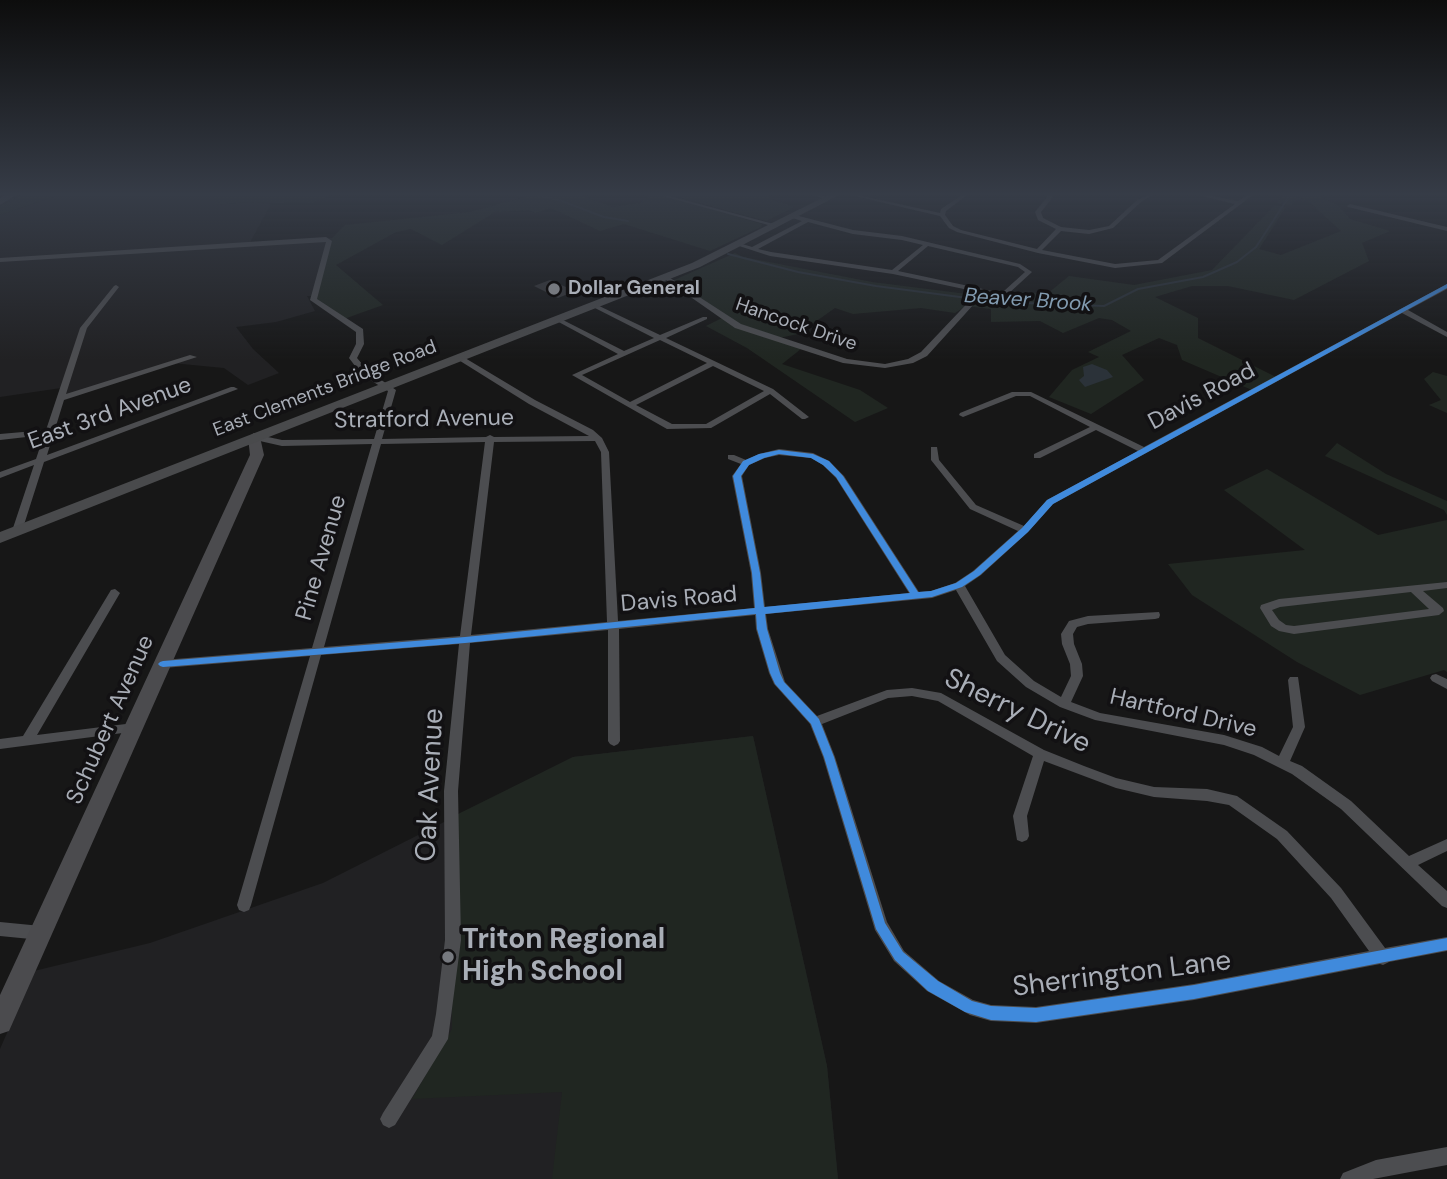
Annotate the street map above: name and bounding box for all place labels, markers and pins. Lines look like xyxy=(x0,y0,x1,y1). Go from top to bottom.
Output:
place label: Dollar General xyxy=(568,278,700,300)
marker: Dollar General xyxy=(546,281,562,297)
place label: Triton Regional High School xyxy=(462,924,665,990)
marker: Triton Regional High School xyxy=(440,949,456,965)

